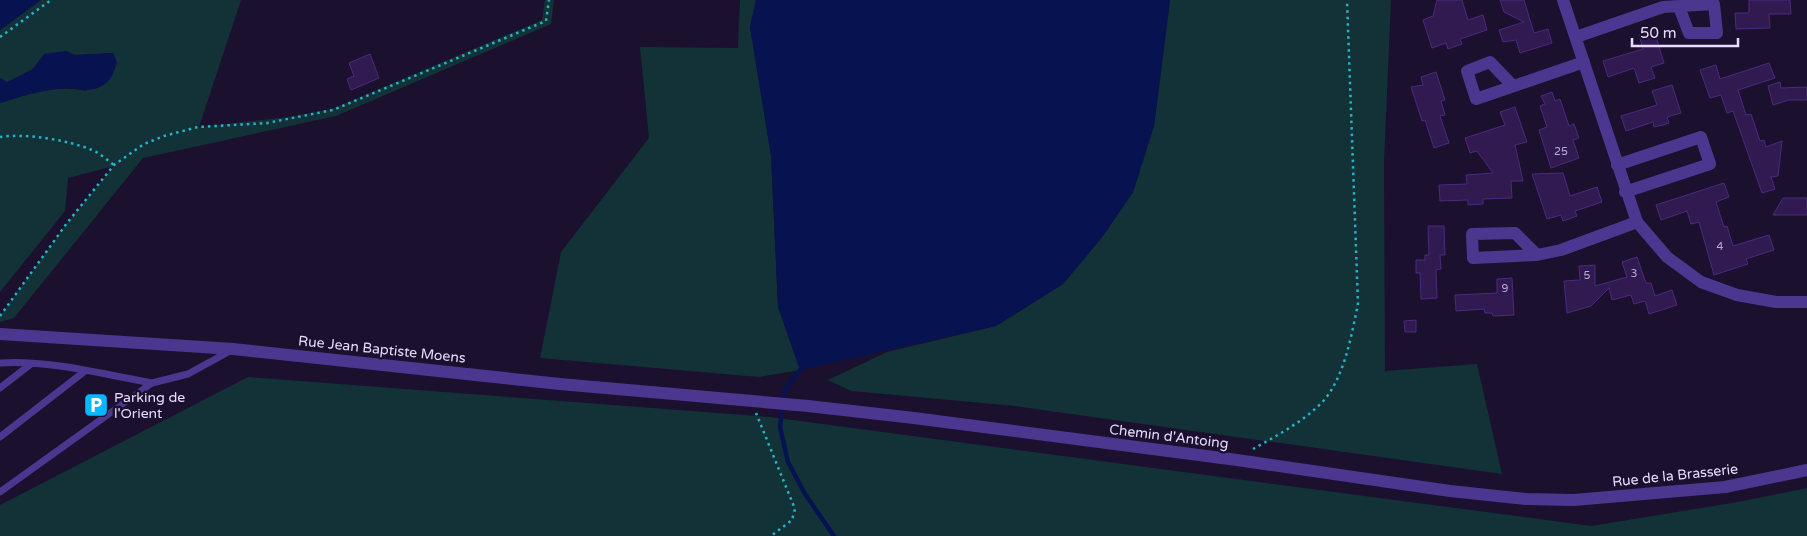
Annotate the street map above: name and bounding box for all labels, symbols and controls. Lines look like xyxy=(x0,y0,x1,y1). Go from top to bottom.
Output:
scale bar xyxy=(1632,15,1738,47)
text: 50 m xyxy=(1640,24,1677,42)
house number: 25 xyxy=(1554,145,1568,158)
house number: 4 xyxy=(1717,240,1724,253)
house number: 3 xyxy=(1631,267,1638,280)
house number: 5 xyxy=(1584,269,1591,282)
house number: 9 xyxy=(1502,282,1509,295)
street label: Rue Jean Baptiste Moens xyxy=(297,332,467,367)
place label: Parking de l'Orient xyxy=(114,389,185,422)
parking icon: Parking de l'Orient xyxy=(83,392,109,418)
street label: Chemin d'Antoing xyxy=(1108,421,1230,452)
street label: Rue de la Brasserie xyxy=(1611,460,1739,491)

